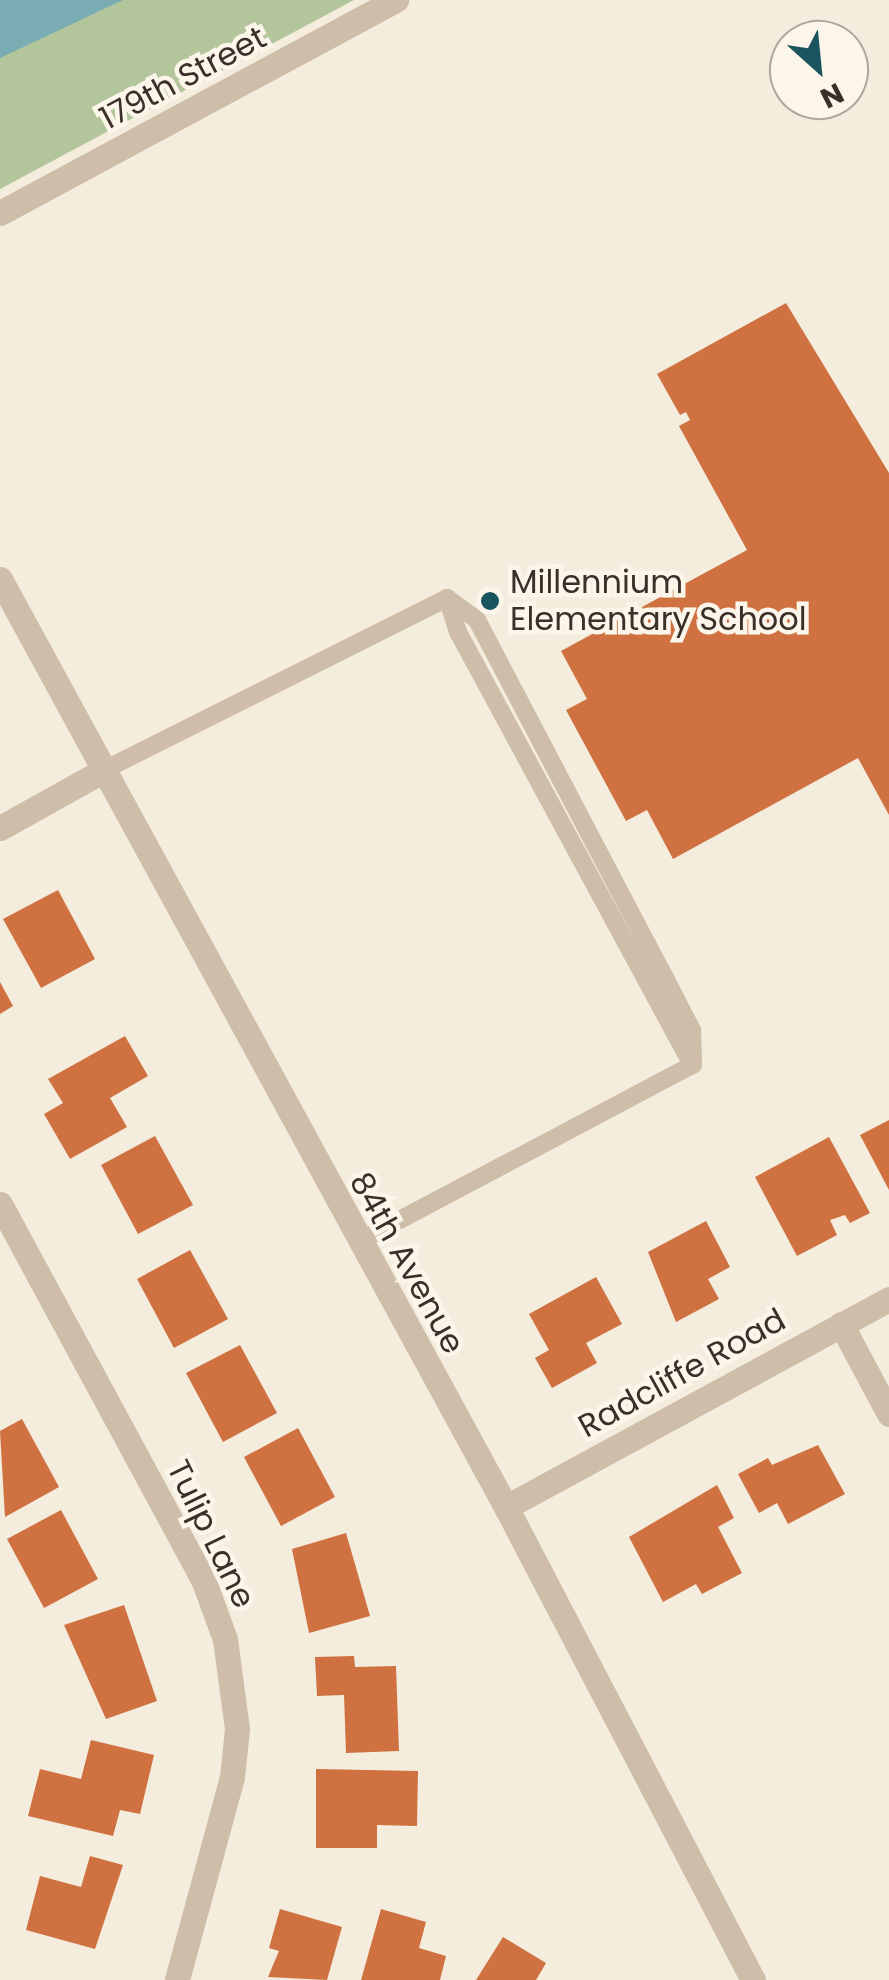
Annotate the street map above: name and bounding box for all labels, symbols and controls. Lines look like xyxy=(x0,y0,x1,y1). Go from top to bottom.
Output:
street label: 179th Street xyxy=(94,18,272,138)
north arrow xyxy=(769,20,869,120)
text: N xyxy=(814,73,850,118)
place label: Millennium Elementary School xyxy=(510,564,807,639)
marker: Millennium Elementary School xyxy=(479,590,501,612)
street label: 84th Avenue xyxy=(341,1166,473,1360)
street label: Radcliffe Road xyxy=(572,1300,792,1446)
street label: Tulip Lane xyxy=(159,1454,263,1614)

